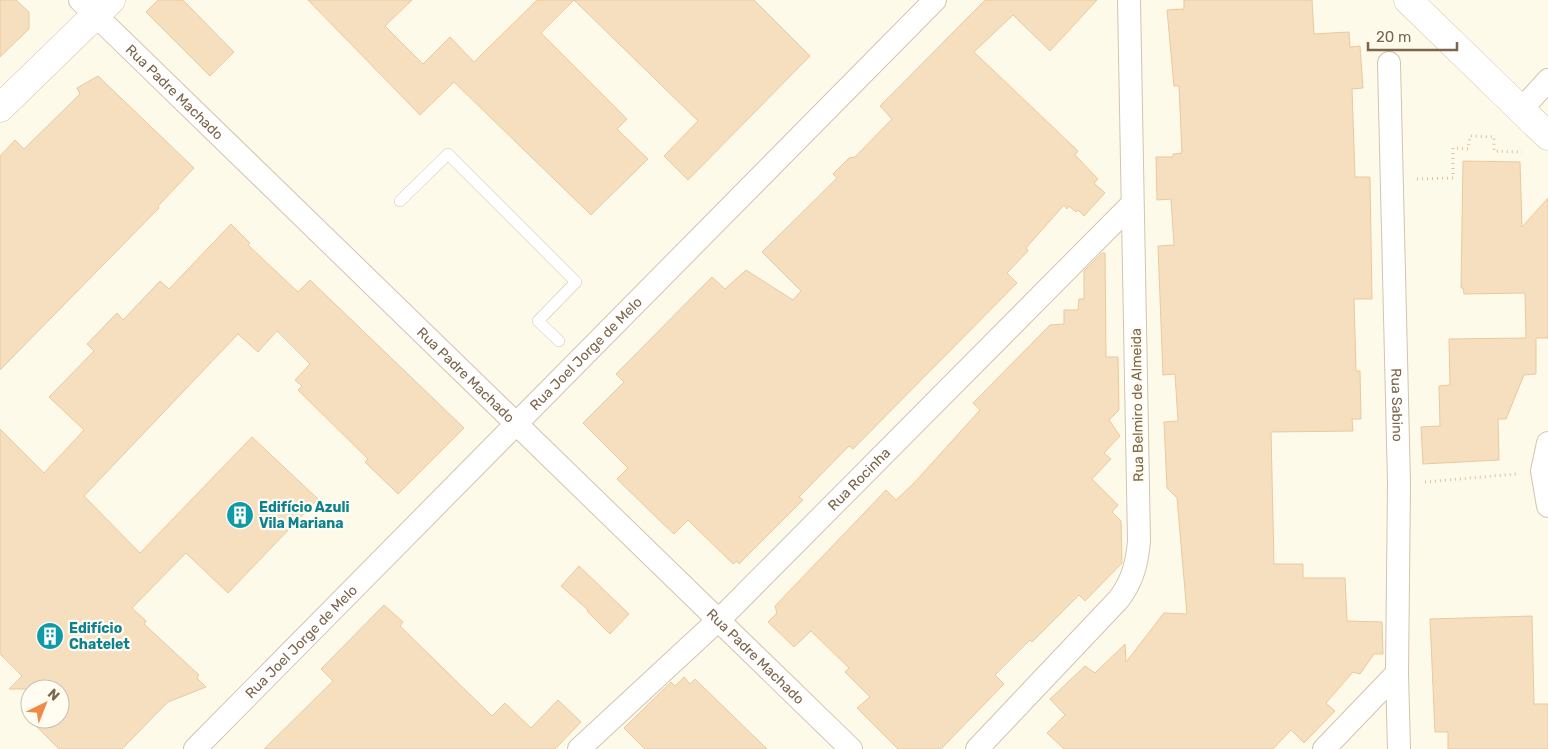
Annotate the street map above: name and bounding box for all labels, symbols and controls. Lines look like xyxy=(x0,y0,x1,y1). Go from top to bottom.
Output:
scale bar xyxy=(1368,20,1457,52)
text: 20 m xyxy=(1376,28,1411,46)
street label: Rua Padre Machado xyxy=(122,41,227,144)
street label: Rua Joel Jorge de Melo xyxy=(527,294,646,414)
street label: Rua Padre Machado xyxy=(413,324,518,426)
street label: Rua Belmiro de Almeida xyxy=(1128,328,1147,482)
street label: Rua Sabino xyxy=(1387,368,1406,442)
street label: Rua Rocinha xyxy=(824,444,894,514)
place label: Edifício Azuli Vila Mariana xyxy=(259,499,350,532)
building icon: Edifício Azuli Vila Mariana xyxy=(225,500,255,530)
street label: Rua Joel Jorge de Melo xyxy=(242,582,361,702)
street label: Rua Padre Machado xyxy=(703,606,808,708)
place label: Edifício Chatelet xyxy=(69,620,130,653)
building icon: Edifício Chatelet xyxy=(35,621,65,651)
north arrow xyxy=(20,679,70,729)
text: N xyxy=(44,685,63,705)

